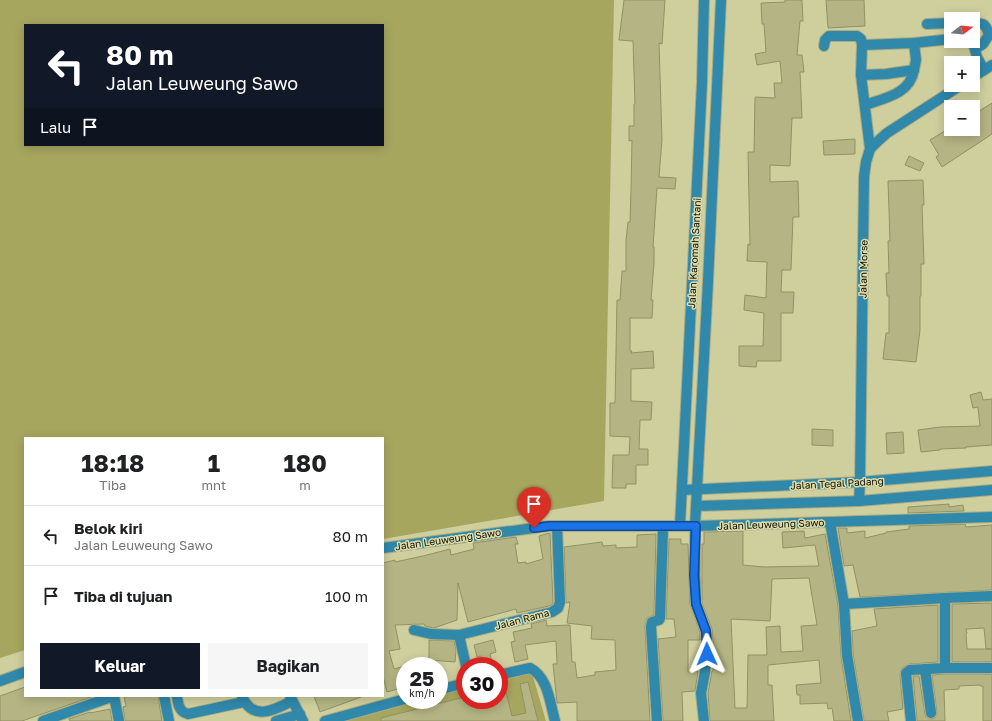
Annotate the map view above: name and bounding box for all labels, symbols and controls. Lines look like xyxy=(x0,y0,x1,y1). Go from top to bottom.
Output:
north arrow xyxy=(944,12,980,48)
map controls xyxy=(944,12,980,136)
text: 80 m xyxy=(106,38,174,71)
icon: left xyxy=(40,40,92,92)
button: + xyxy=(944,56,980,92)
text: Jalan Leuweung Sawo xyxy=(106,72,298,94)
button: − xyxy=(944,100,980,136)
icon: arrive xyxy=(79,116,101,138)
text: Lalu xyxy=(40,118,71,136)
street label: Jalan Karomah Santani xyxy=(685,197,703,309)
street label: Jalan Morse xyxy=(856,240,870,298)
text: 18:18 xyxy=(81,448,144,477)
text: 1 xyxy=(208,448,220,477)
text: 180 xyxy=(283,448,327,477)
street label: Jalan Tegal Padang xyxy=(790,475,884,491)
text: Tiba xyxy=(99,477,126,493)
text: mnt xyxy=(202,477,226,493)
text: m xyxy=(299,477,311,493)
pin xyxy=(517,487,551,528)
icon: arrive xyxy=(523,493,545,515)
street label: Jalan Leuweung Sawo xyxy=(717,516,825,532)
text: Belok kiri xyxy=(74,519,143,537)
icon: left xyxy=(40,525,62,547)
street label: Jalan Leuweung Sawo xyxy=(394,526,502,552)
text: 80 m xyxy=(333,527,368,545)
text: Jalan Leuweung Sawo xyxy=(74,537,213,553)
icon: arrive xyxy=(40,585,62,607)
text: Tiba di tujuan xyxy=(74,587,172,605)
text: 100 m xyxy=(325,587,368,605)
street label: Jalan Rama xyxy=(494,606,550,632)
position arrow xyxy=(686,633,728,675)
button: Keluar xyxy=(40,643,200,689)
button: Bagikan xyxy=(208,643,368,689)
speed limit sign: 30 xyxy=(456,657,508,709)
text: 25 xyxy=(410,666,434,690)
text: km/h xyxy=(409,687,435,699)

